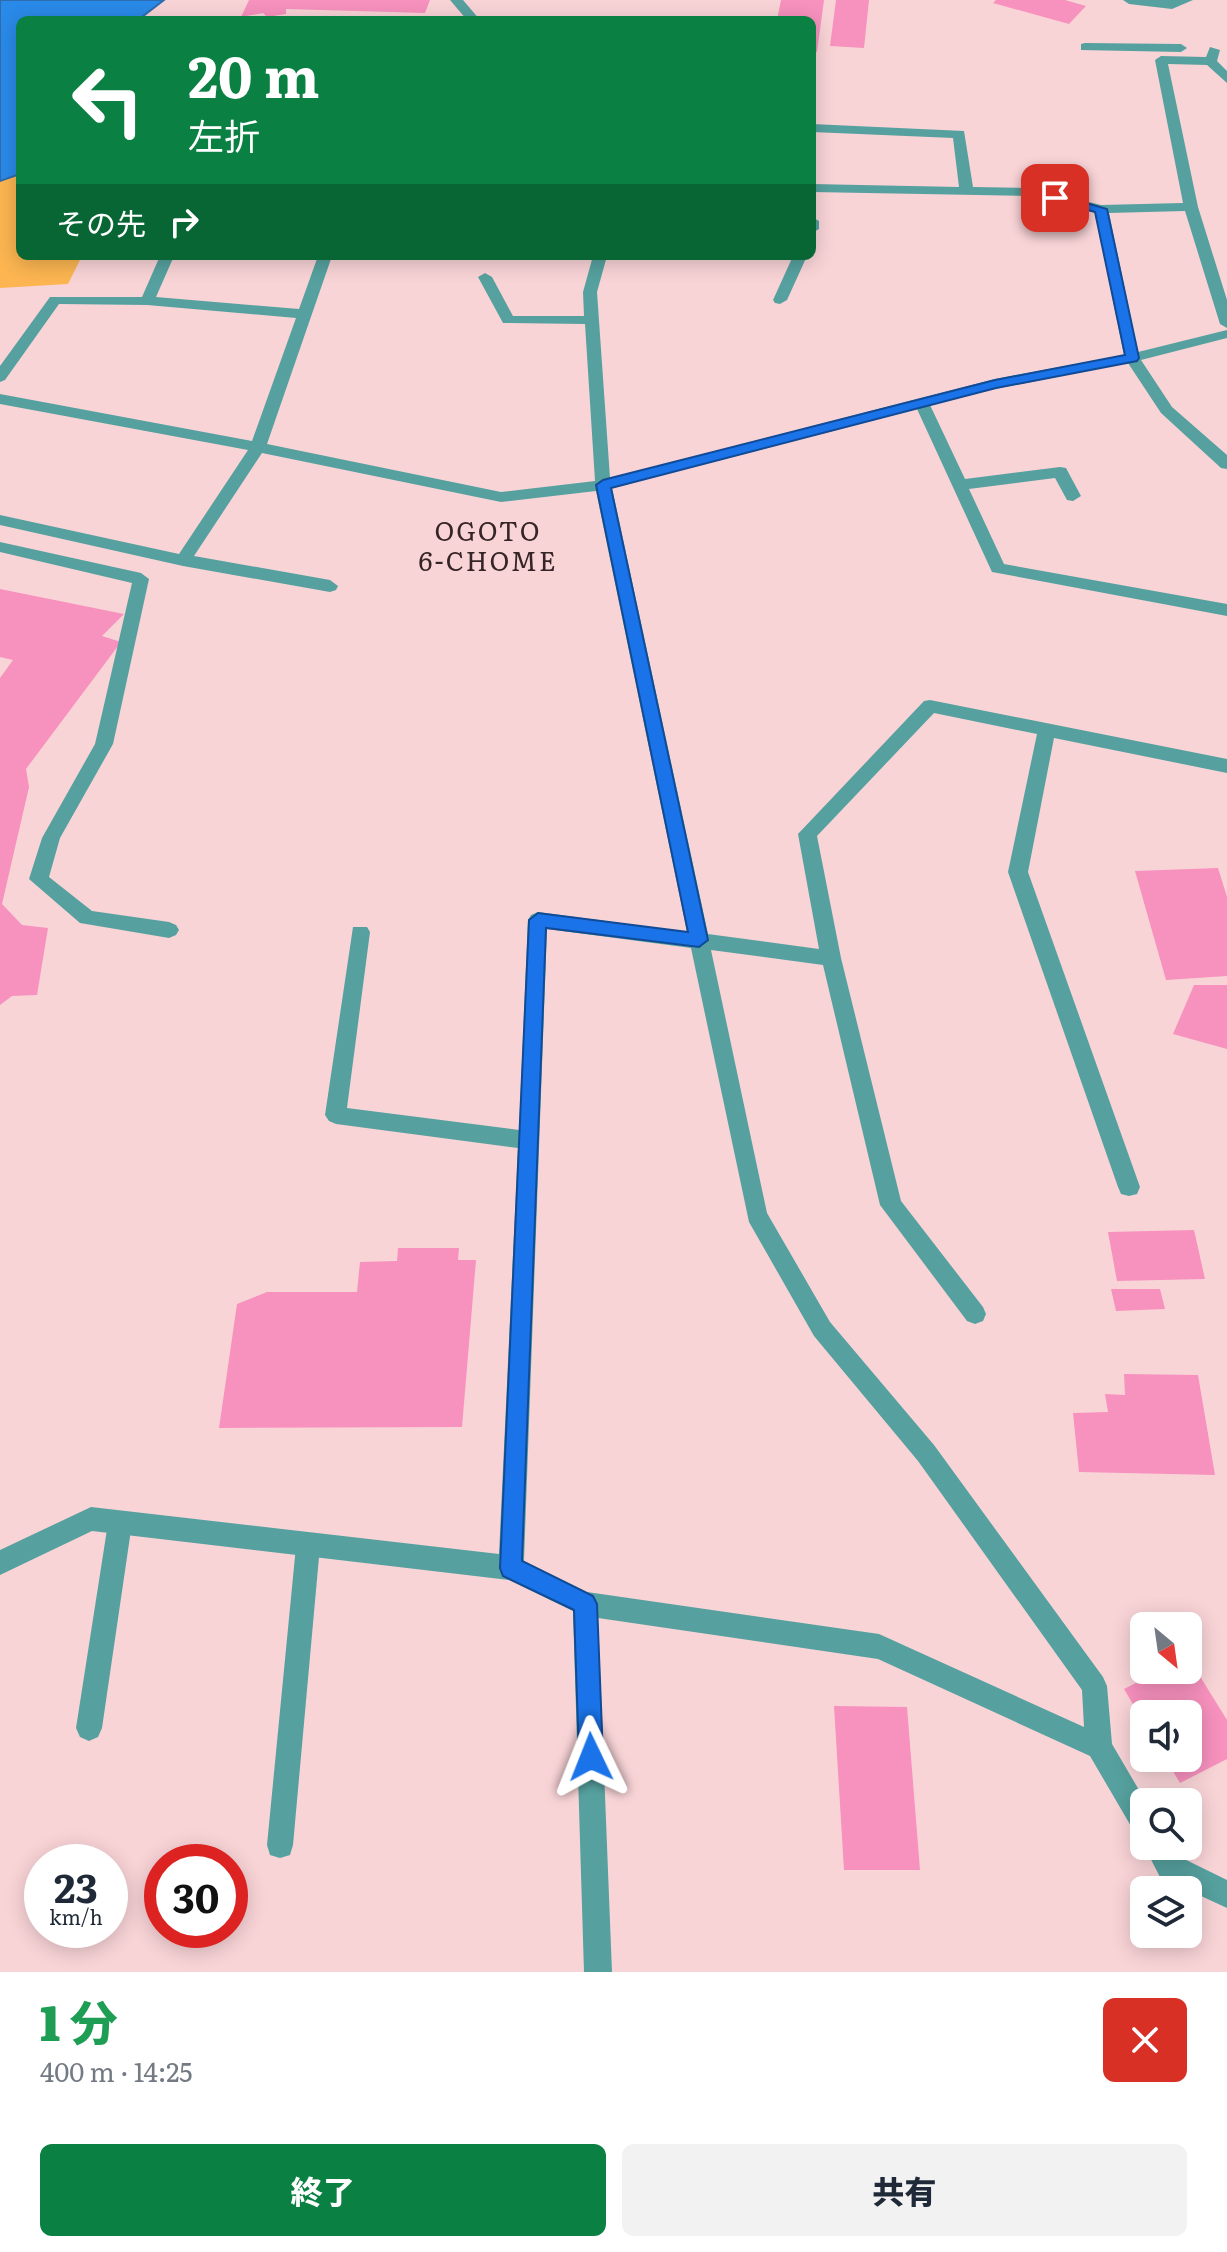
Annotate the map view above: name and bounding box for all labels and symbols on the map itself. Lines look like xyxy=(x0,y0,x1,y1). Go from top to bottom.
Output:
pin xyxy=(1021,164,1089,232)
district label: OGOTO 6-CHOME xyxy=(418,510,558,579)
north arrow xyxy=(1130,1612,1202,1684)
position arrow xyxy=(549,1715,633,1799)
speed limit sign: 30 xyxy=(144,1844,248,1948)

